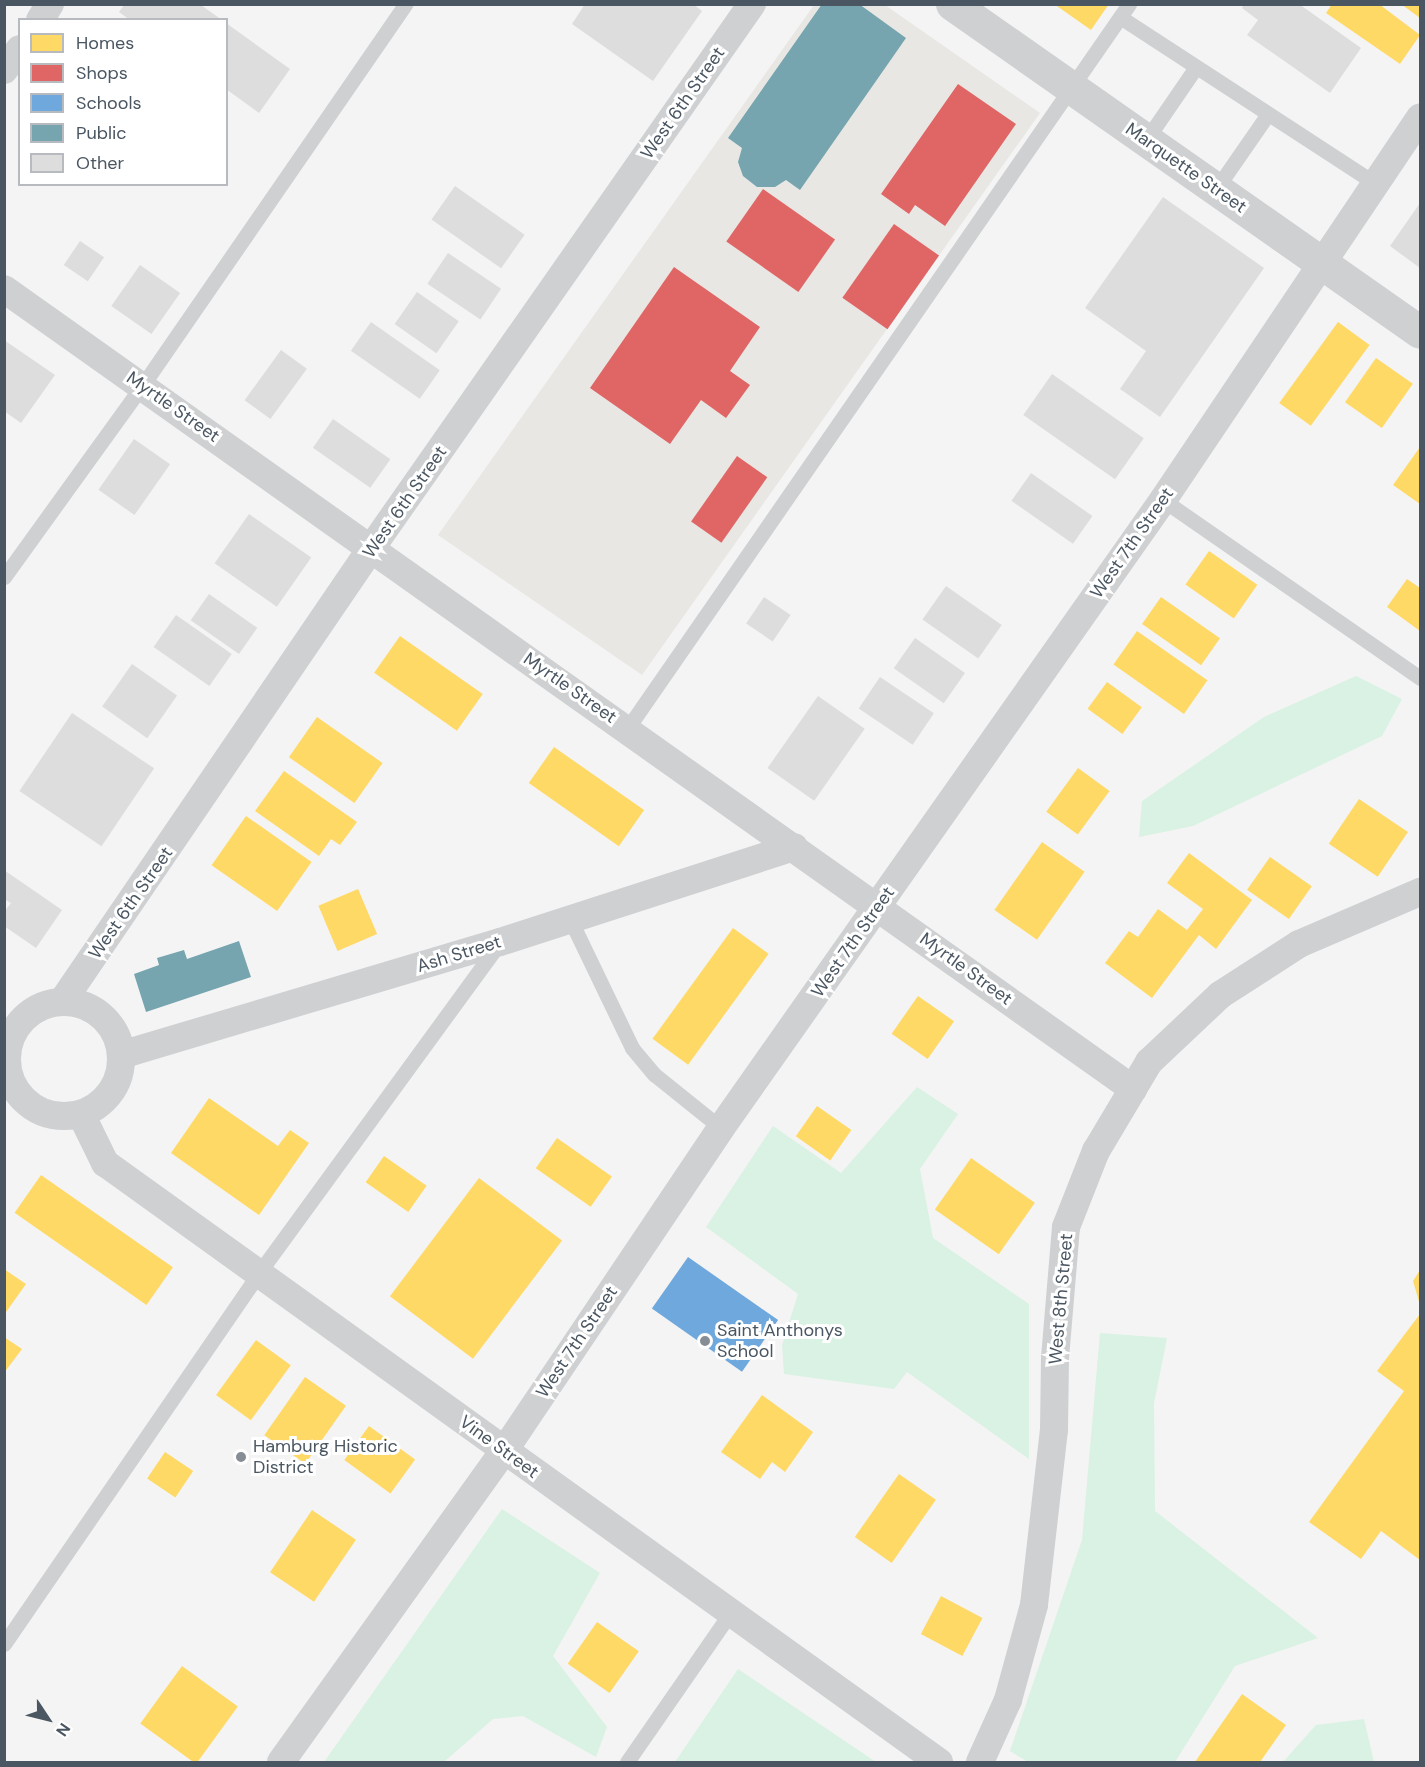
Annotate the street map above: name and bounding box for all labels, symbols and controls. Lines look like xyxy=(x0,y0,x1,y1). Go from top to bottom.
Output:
legend xyxy=(18,18,228,186)
text: Homes xyxy=(76,31,134,55)
street label: West 6th Street xyxy=(636,43,730,163)
text: Shops xyxy=(76,61,128,85)
text: Schools xyxy=(76,91,141,115)
street label: Marquette Street xyxy=(1121,118,1251,218)
text: Public xyxy=(76,121,127,145)
text: Other xyxy=(76,151,124,175)
street label: Myrtle Street xyxy=(122,367,224,447)
street label: West 6th Street xyxy=(358,442,452,562)
street label: West 7th Street xyxy=(1086,484,1178,602)
street label: Myrtle Street xyxy=(519,648,621,728)
street label: West 6th Street xyxy=(84,843,178,963)
street label: West 7th Street xyxy=(807,883,899,1001)
street label: Myrtle Street xyxy=(916,928,1016,1010)
street label: Ash Street xyxy=(414,931,504,977)
street label: West 8th Street xyxy=(1045,1233,1077,1365)
street label: West 7th Street xyxy=(532,1282,622,1402)
place label: Saint Anthonys School xyxy=(717,1320,843,1362)
marker: Saint Anthonys School xyxy=(698,1334,712,1348)
street label: Vine Street xyxy=(455,1411,543,1483)
place label: Hamburg Historic District xyxy=(253,1436,398,1478)
marker: Hamburg Historic District xyxy=(234,1450,248,1464)
north arrow xyxy=(18,1689,78,1749)
text: N xyxy=(51,1719,75,1740)

